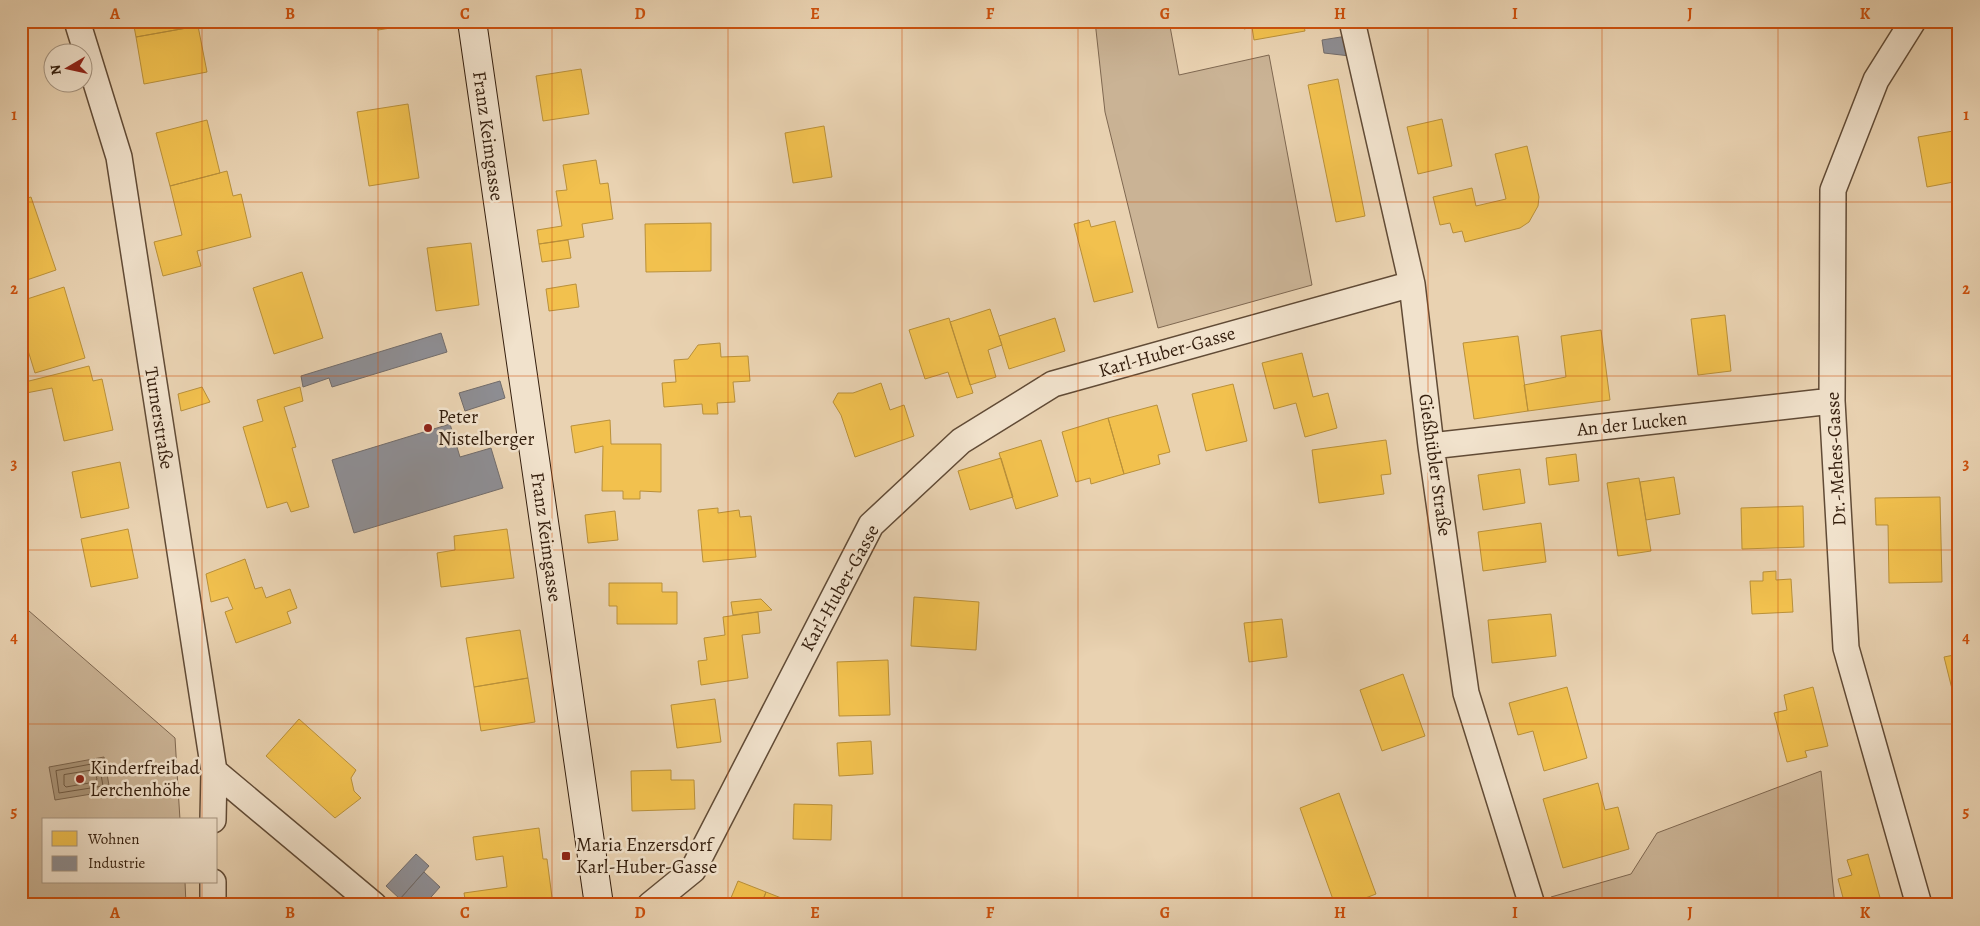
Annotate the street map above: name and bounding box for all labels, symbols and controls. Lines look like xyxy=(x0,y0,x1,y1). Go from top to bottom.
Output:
text: A xyxy=(109,3,121,25)
text: B xyxy=(285,3,295,25)
text: C xyxy=(460,3,470,25)
text: D xyxy=(634,3,646,25)
text: E xyxy=(810,3,820,25)
text: F xyxy=(986,3,995,25)
text: G xyxy=(1160,3,1170,25)
text: H xyxy=(1334,3,1346,25)
text: I xyxy=(1512,3,1518,25)
text: J xyxy=(1687,3,1693,25)
text: K xyxy=(1860,3,1871,25)
north arrow xyxy=(42,42,92,92)
text: N xyxy=(45,63,66,76)
street label: Franz Keimgasse xyxy=(466,69,510,203)
text: 1 xyxy=(11,104,17,126)
text: 1 xyxy=(1963,104,1969,126)
text: 2 xyxy=(10,278,18,300)
text: 2 xyxy=(1962,278,1970,300)
street label: Karl-Huber-Gasse xyxy=(1096,320,1238,384)
street label: Turnerstraße xyxy=(138,365,180,471)
street label: Dr.-Mehes-Gasse xyxy=(1819,391,1853,527)
street label: Gießhübler Straße xyxy=(1412,392,1458,538)
place label: Peter Nistelberger xyxy=(438,404,535,452)
street label: An der Lucken xyxy=(1575,405,1688,443)
marker: Peter Nistelberger xyxy=(422,422,434,434)
text: 3 xyxy=(11,453,18,475)
text: 3 xyxy=(1963,453,1970,475)
street label: Franz Keimgasse xyxy=(524,470,568,604)
street label: Karl-Huber-Gasse xyxy=(794,520,886,656)
text: 4 xyxy=(10,627,18,649)
text: 4 xyxy=(1962,627,1970,649)
place label: Kinderfreibad Lerchenhöhe xyxy=(90,755,200,803)
marker: Kinderfreibad Lerchenhöhe xyxy=(74,773,86,785)
text: 5 xyxy=(11,801,18,823)
text: 5 xyxy=(1963,801,1970,823)
legend xyxy=(42,818,218,884)
text: Wohnen xyxy=(87,829,140,849)
place label: Maria Enzersdorf Karl-Huber-Gasse xyxy=(576,832,717,880)
marker: Maria Enzersdorf Karl-Huber-Gasse xyxy=(560,850,572,862)
text: Industrie xyxy=(88,853,146,873)
text: A xyxy=(109,902,121,924)
text: B xyxy=(285,902,295,924)
text: C xyxy=(460,902,470,924)
text: D xyxy=(634,902,646,924)
text: E xyxy=(810,902,820,924)
text: F xyxy=(986,902,995,924)
text: G xyxy=(1160,902,1170,924)
text: H xyxy=(1334,902,1346,924)
text: I xyxy=(1512,902,1518,924)
text: J xyxy=(1687,902,1693,924)
text: K xyxy=(1860,902,1871,924)

